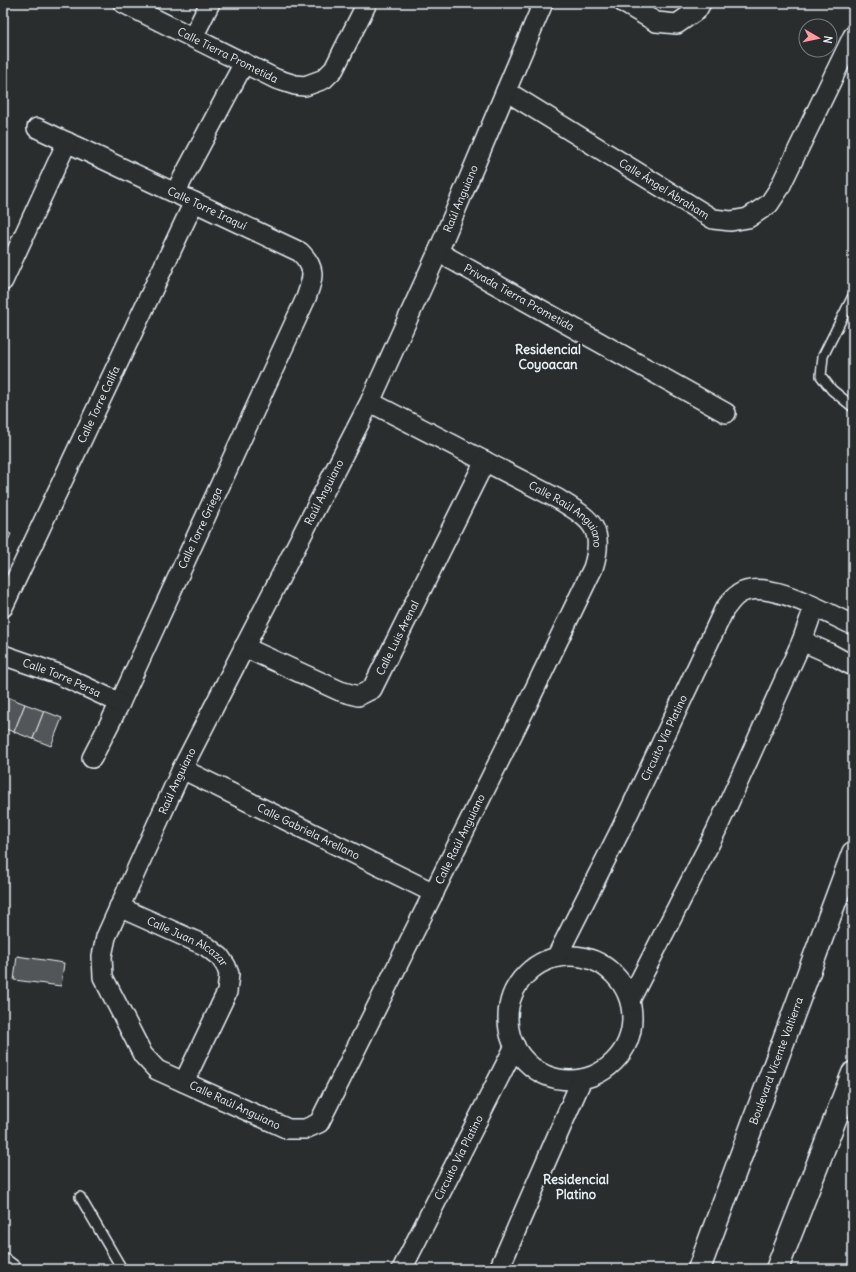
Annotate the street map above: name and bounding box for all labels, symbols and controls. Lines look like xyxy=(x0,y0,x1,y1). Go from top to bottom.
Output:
north arrow xyxy=(798,18,838,58)
street label: Calle Tierra Prometida xyxy=(175,24,280,86)
text: N xyxy=(820,35,835,44)
street label: Calle Ángel Abraham xyxy=(616,156,712,222)
street label: Raúl Anguiano xyxy=(440,163,481,235)
street label: Calle Torre Iraquí xyxy=(165,184,249,233)
street label: Privada Tierra Prometida xyxy=(462,261,577,334)
district label: Residencial Coyoacan xyxy=(515,341,581,373)
street label: Calle Torre Calífa xyxy=(74,364,123,445)
street label: Raúl Anguiano xyxy=(301,457,346,527)
street label: Calle Raúl Anguiano xyxy=(526,478,605,548)
street label: Calle Torre Griega xyxy=(175,485,225,571)
street label: Calle Luis Arenal xyxy=(373,598,422,678)
street label: Calle Torre Persa xyxy=(21,655,103,700)
street label: Circuito Vía Platino xyxy=(638,693,690,783)
street label: Raúl Anguiano xyxy=(155,745,199,817)
street label: Calle Raúl Anguiano xyxy=(432,791,488,887)
street label: Calle Gabriela Arellano xyxy=(255,800,362,862)
street label: Calle Juan Alcazar xyxy=(145,913,231,969)
street label: Boulevard Vicente Valtierra xyxy=(746,995,806,1126)
street label: Calle Raúl Anguiano xyxy=(187,1078,283,1132)
street label: Circuito Vía Platino xyxy=(431,1113,486,1202)
district label: Residencial Platino xyxy=(543,1171,609,1203)

